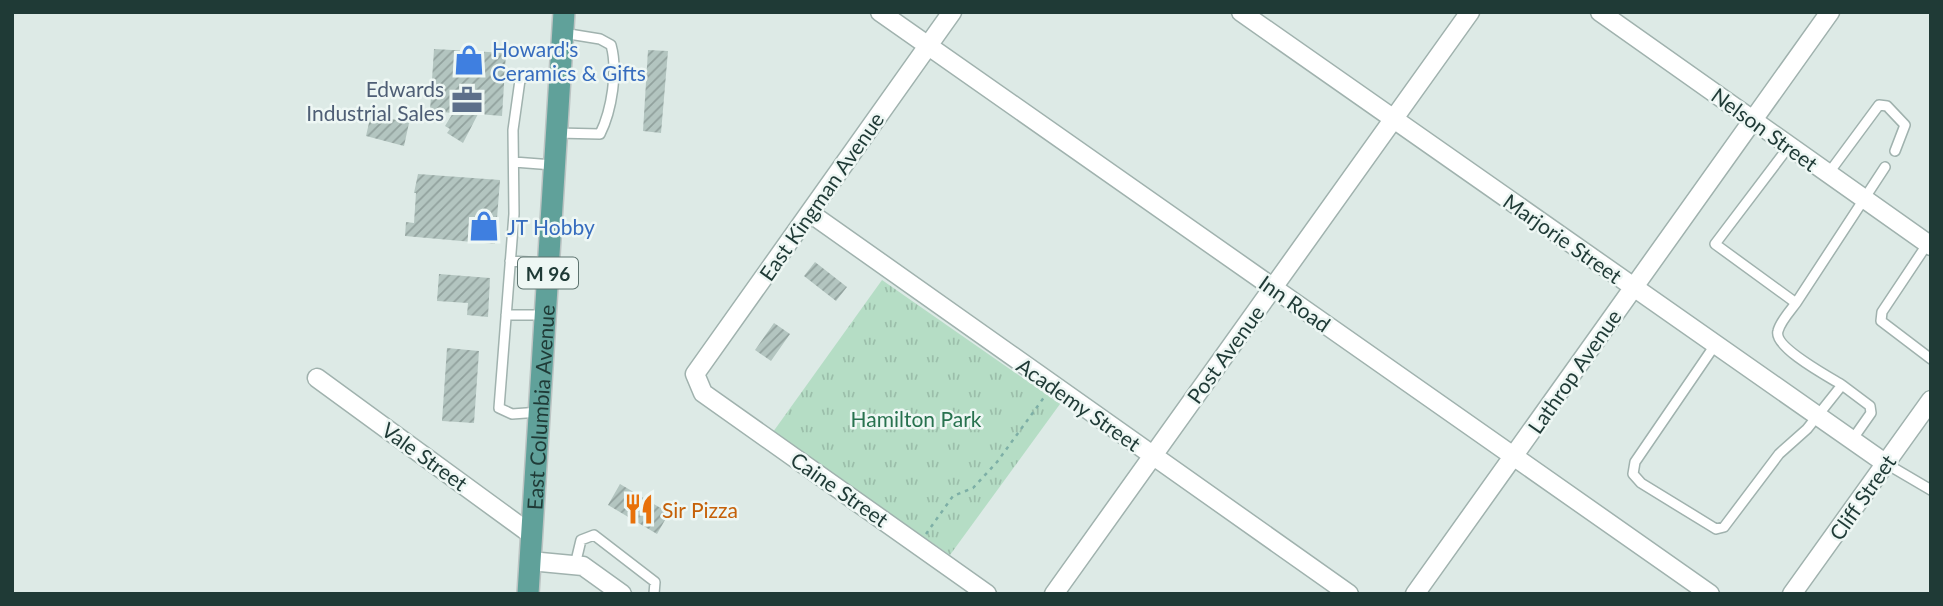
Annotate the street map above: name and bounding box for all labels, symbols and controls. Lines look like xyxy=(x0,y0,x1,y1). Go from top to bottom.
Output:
place label: Howard's Ceramics & Gifts xyxy=(492,36,646,85)
shop icon: Howard's Ceramics & Gifts xyxy=(452,43,486,77)
place label: Edwards Industrial Sales xyxy=(306,76,444,125)
street label: Nelson Street xyxy=(1707,82,1823,176)
office icon: Edwards Industrial Sales xyxy=(450,83,484,117)
street label: East Kingman Avenue xyxy=(754,107,888,285)
street label: Marjorie Street xyxy=(1499,188,1627,288)
shop icon: JT Hobby xyxy=(467,209,501,243)
place label: JT Hobby xyxy=(507,214,595,239)
road number: M 96 xyxy=(518,258,578,288)
street label: Inn Road xyxy=(1255,269,1335,337)
street label: Post Avenue xyxy=(1181,300,1269,408)
street label: East Columbia Avenue xyxy=(521,304,558,511)
street label: Lathrop Avenue xyxy=(1522,304,1626,438)
street label: Academy Street xyxy=(1012,352,1146,456)
park label: Hamilton Park xyxy=(851,406,982,431)
street label: Vale Street xyxy=(377,417,473,496)
street label: Caine Street xyxy=(787,446,894,532)
street label: Cliff Street xyxy=(1824,449,1901,544)
restaurant icon: Sir Pizza xyxy=(622,492,656,526)
place label: Sir Pizza xyxy=(662,497,738,522)

